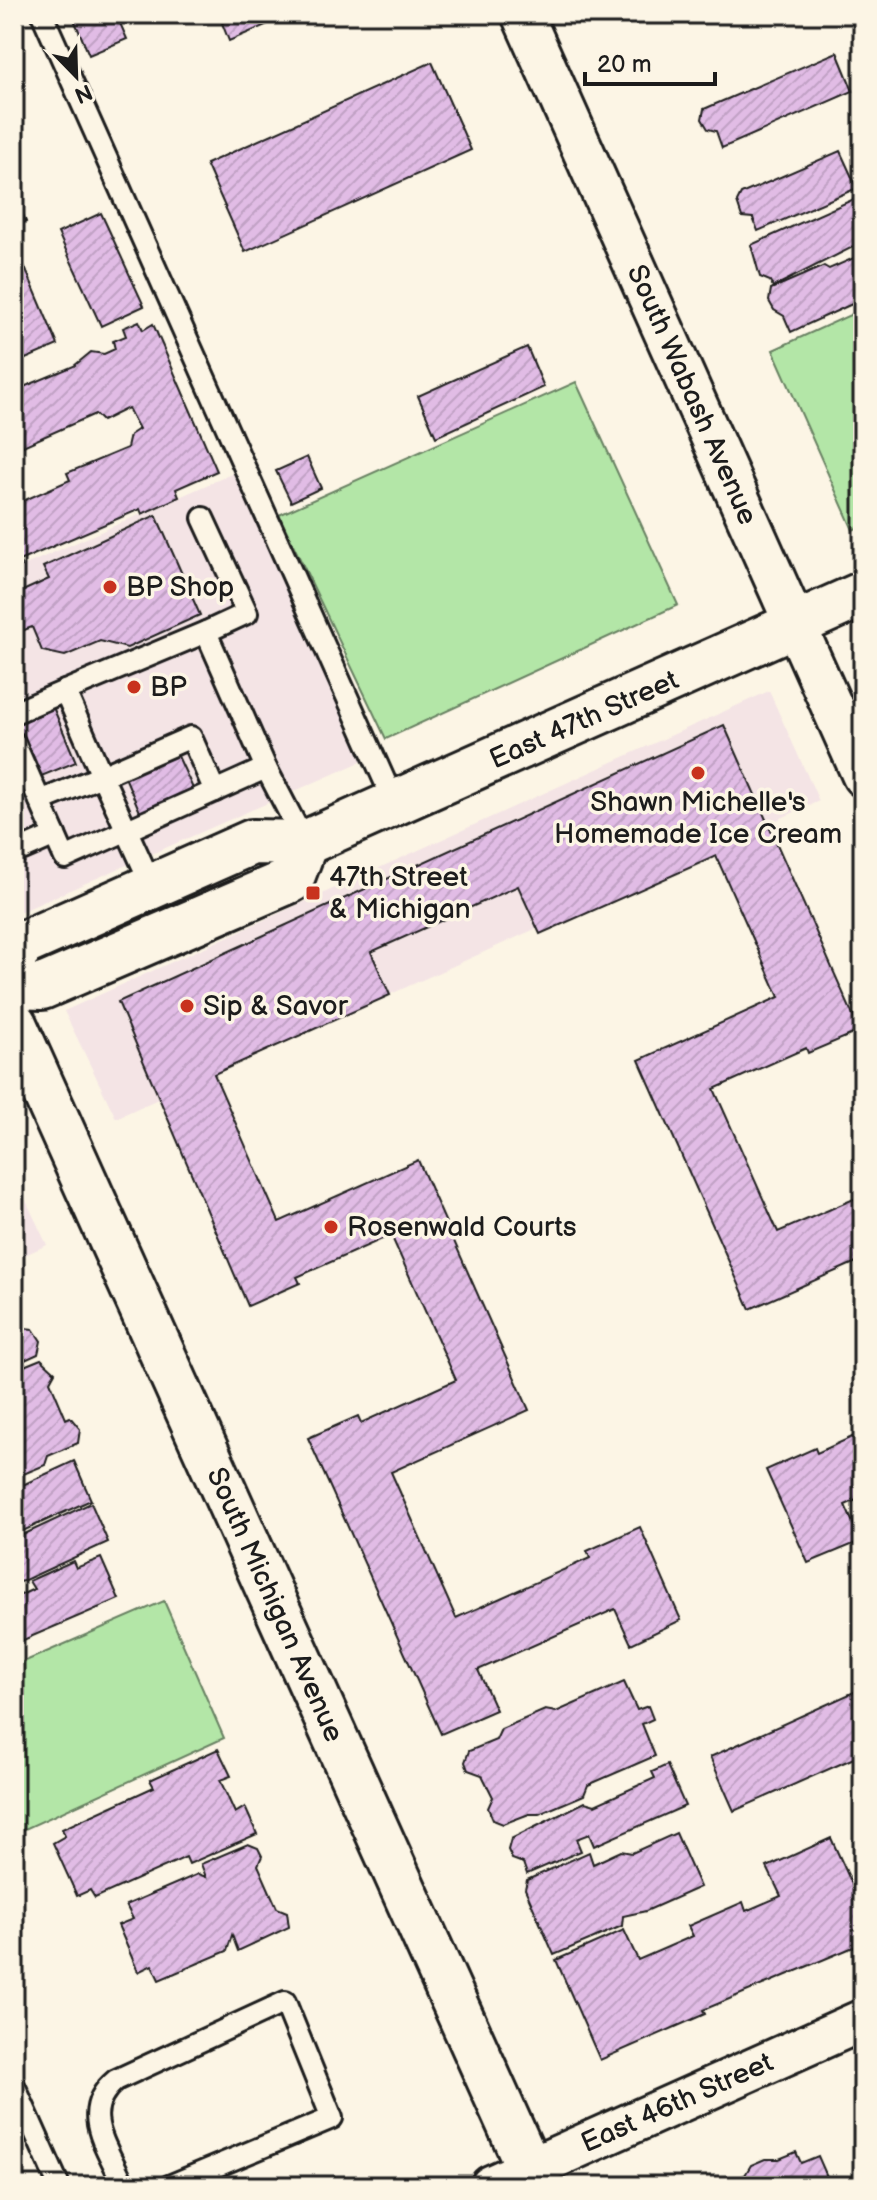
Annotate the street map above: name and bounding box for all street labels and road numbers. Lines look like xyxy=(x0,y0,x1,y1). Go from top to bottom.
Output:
street label: South Wabash Avenue xyxy=(620,260,764,530)
street label: East 47th Street xyxy=(485,663,684,776)
street label: South Michigan Avenue xyxy=(200,1463,350,1747)
street label: East 46th Street xyxy=(576,2046,778,2160)

